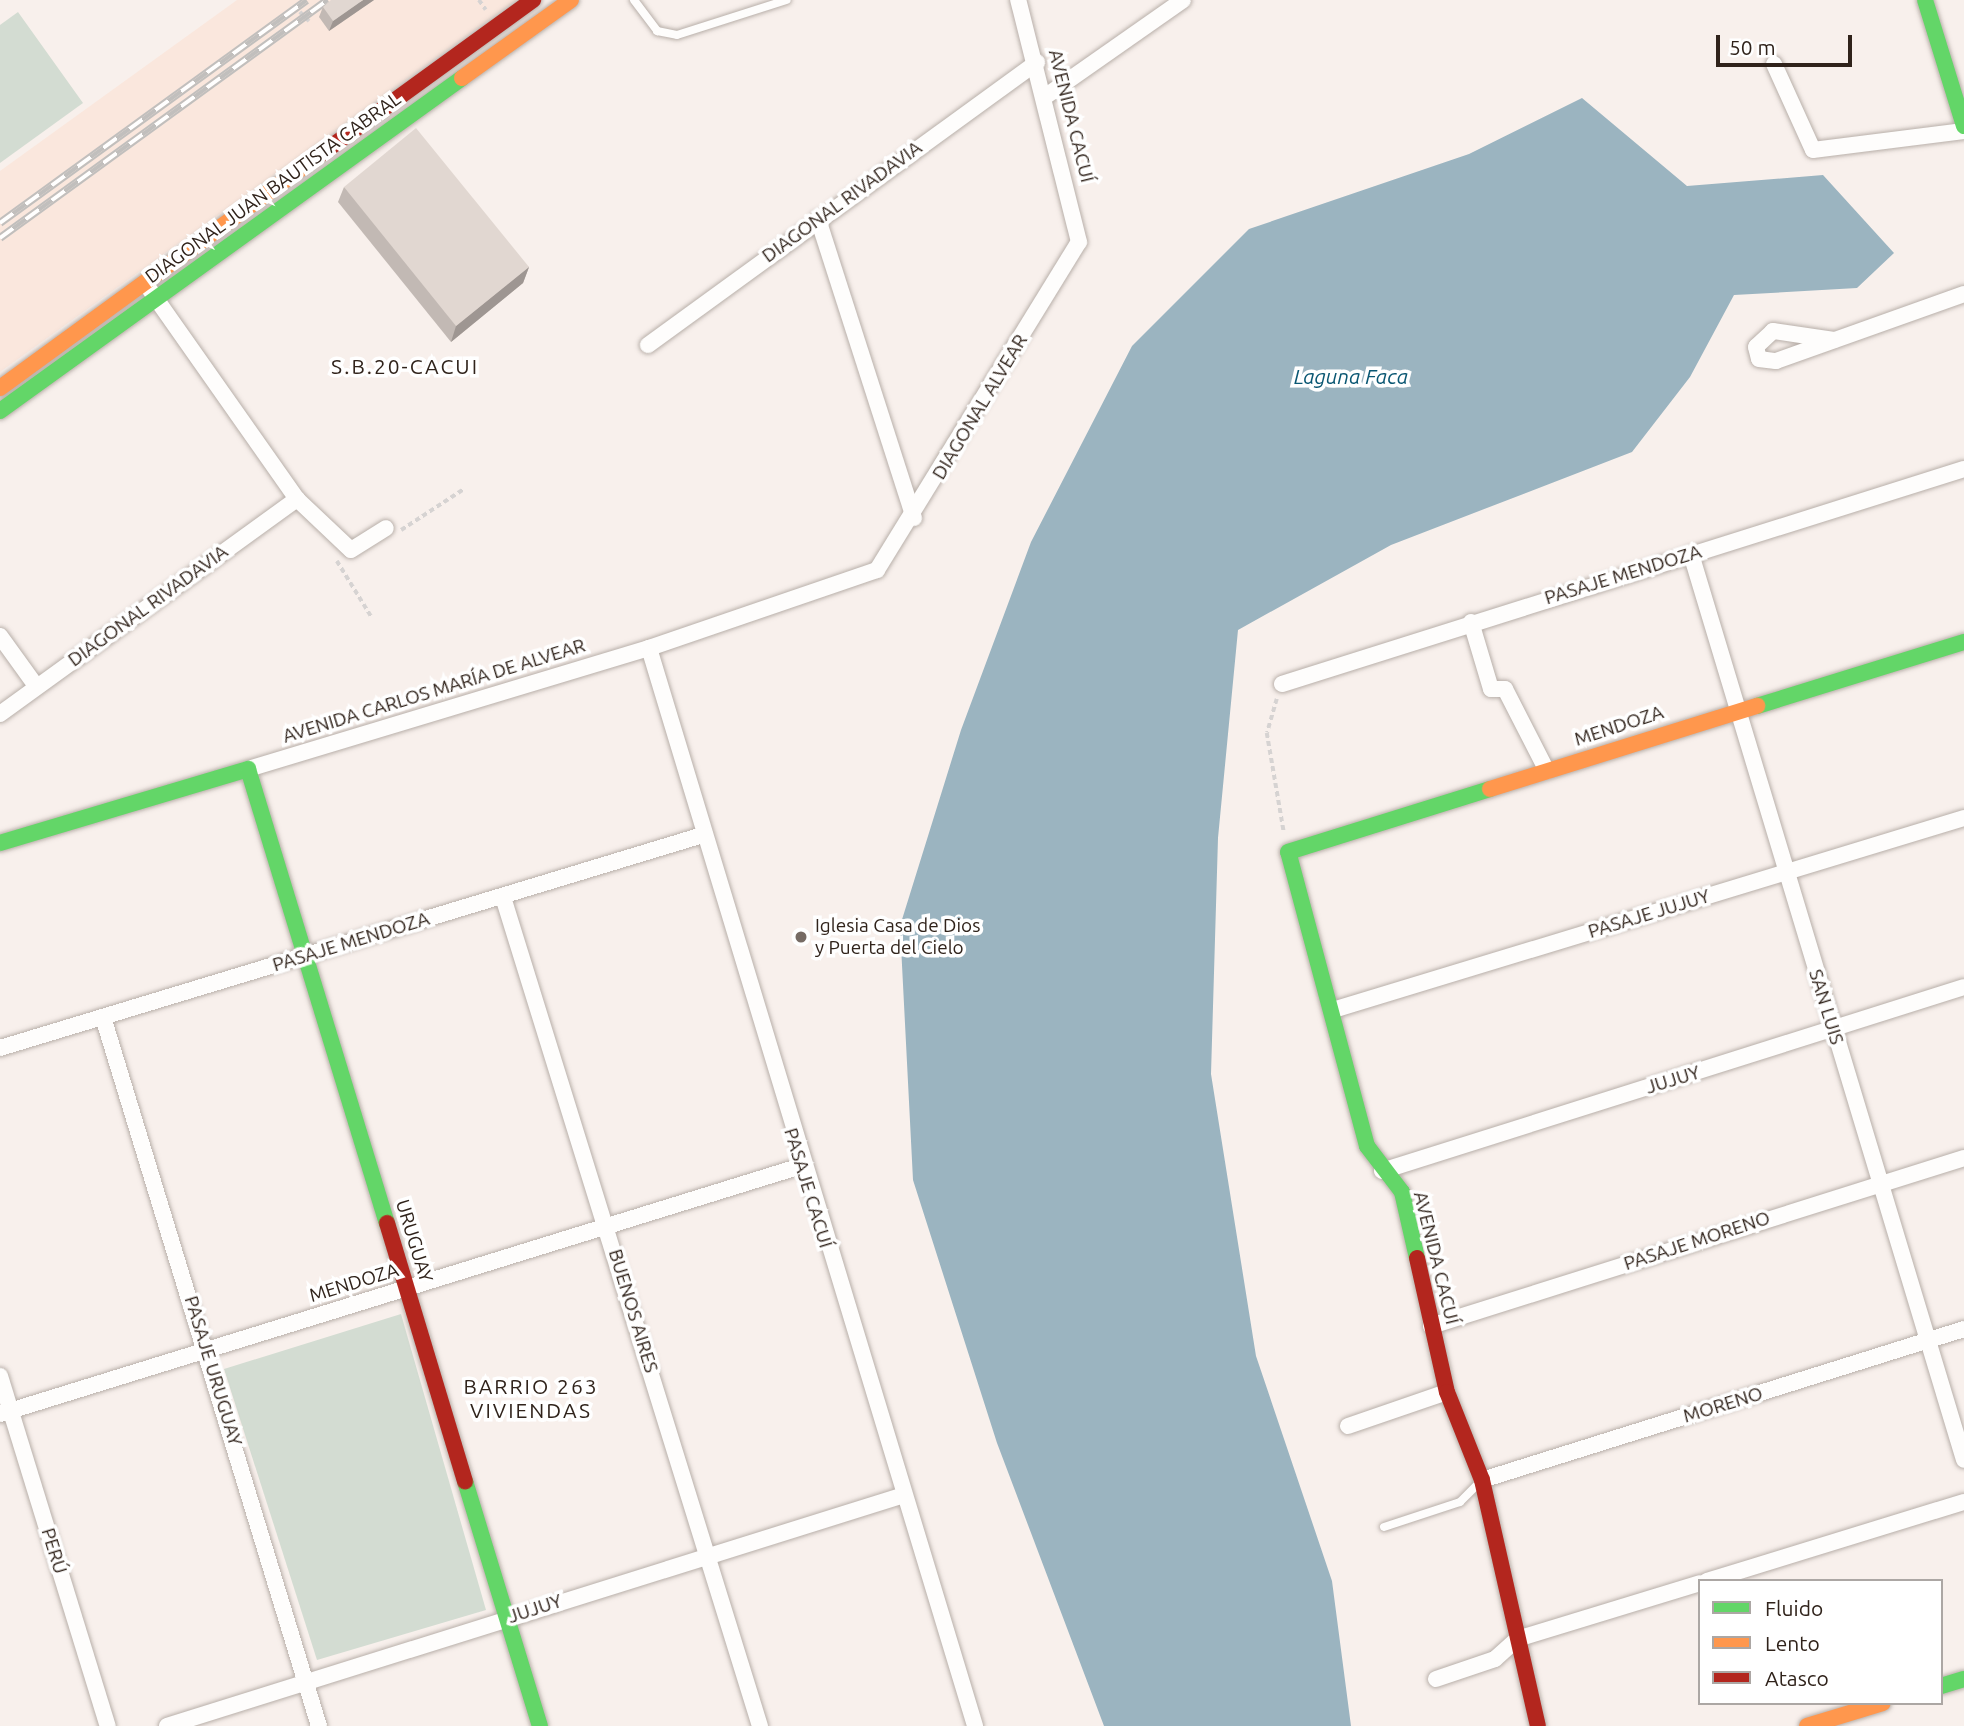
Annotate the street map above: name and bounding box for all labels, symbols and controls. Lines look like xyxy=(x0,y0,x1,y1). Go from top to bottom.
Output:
scale bar xyxy=(1719,21,1856,65)
text: 50 m xyxy=(1729,35,1776,59)
street label: AVENIDA CACUÍ xyxy=(1043,47,1099,185)
street label: DIAGONAL JUAN BAUTISTA CABRAL xyxy=(141,88,405,288)
street label: DIAGONAL RIVADAVIA xyxy=(758,136,926,268)
street label: DIAGONAL ALVEAR xyxy=(928,330,1032,484)
district label: S.B.20-CACUI xyxy=(332,353,478,379)
water label: Laguna Faca xyxy=(1294,363,1408,389)
street label: DIAGONAL RIVADAVIA xyxy=(64,540,232,672)
street label: PASAJE MENDOZA xyxy=(1542,540,1704,610)
street label: AVENIDA CARLOS MARÍA DE ALVEAR xyxy=(280,634,588,748)
street label: MENDOZA xyxy=(1572,701,1666,751)
street label: PASAJE JUJUY xyxy=(1585,885,1713,943)
street label: PASAJE MENDOZA xyxy=(270,907,432,977)
place label: Iglesia Casa de Dios y Puerta del Cielo xyxy=(815,915,980,959)
marker: Iglesia Casa de Dios y Puerta del Cielo xyxy=(793,929,809,945)
street label: SAN LUIS xyxy=(1804,967,1848,1047)
street label: JUJUY xyxy=(1643,1061,1703,1099)
street label: PASAJE CACUÍ xyxy=(779,1125,837,1251)
street label: AVENIDA CACUÍ xyxy=(1408,1189,1464,1327)
street label: URUGUAY xyxy=(391,1197,437,1285)
street label: PASAJE MORENO xyxy=(1621,1207,1773,1275)
street label: BUENOS AIRES xyxy=(603,1246,663,1376)
street label: MENDOZA xyxy=(307,1259,401,1307)
street label: PASAJE URUGUAY xyxy=(179,1293,247,1449)
district label: BARRIO 263 VIVIENDAS xyxy=(465,1373,597,1423)
street label: MORENO xyxy=(1680,1382,1766,1428)
street label: PERÚ xyxy=(36,1525,72,1577)
legend xyxy=(1698,1579,1943,1705)
street label: JUJUY xyxy=(505,1590,565,1628)
text: Fluido xyxy=(1765,1596,1823,1620)
text: Lento xyxy=(1765,1631,1820,1655)
text: Atasco xyxy=(1765,1666,1829,1690)

